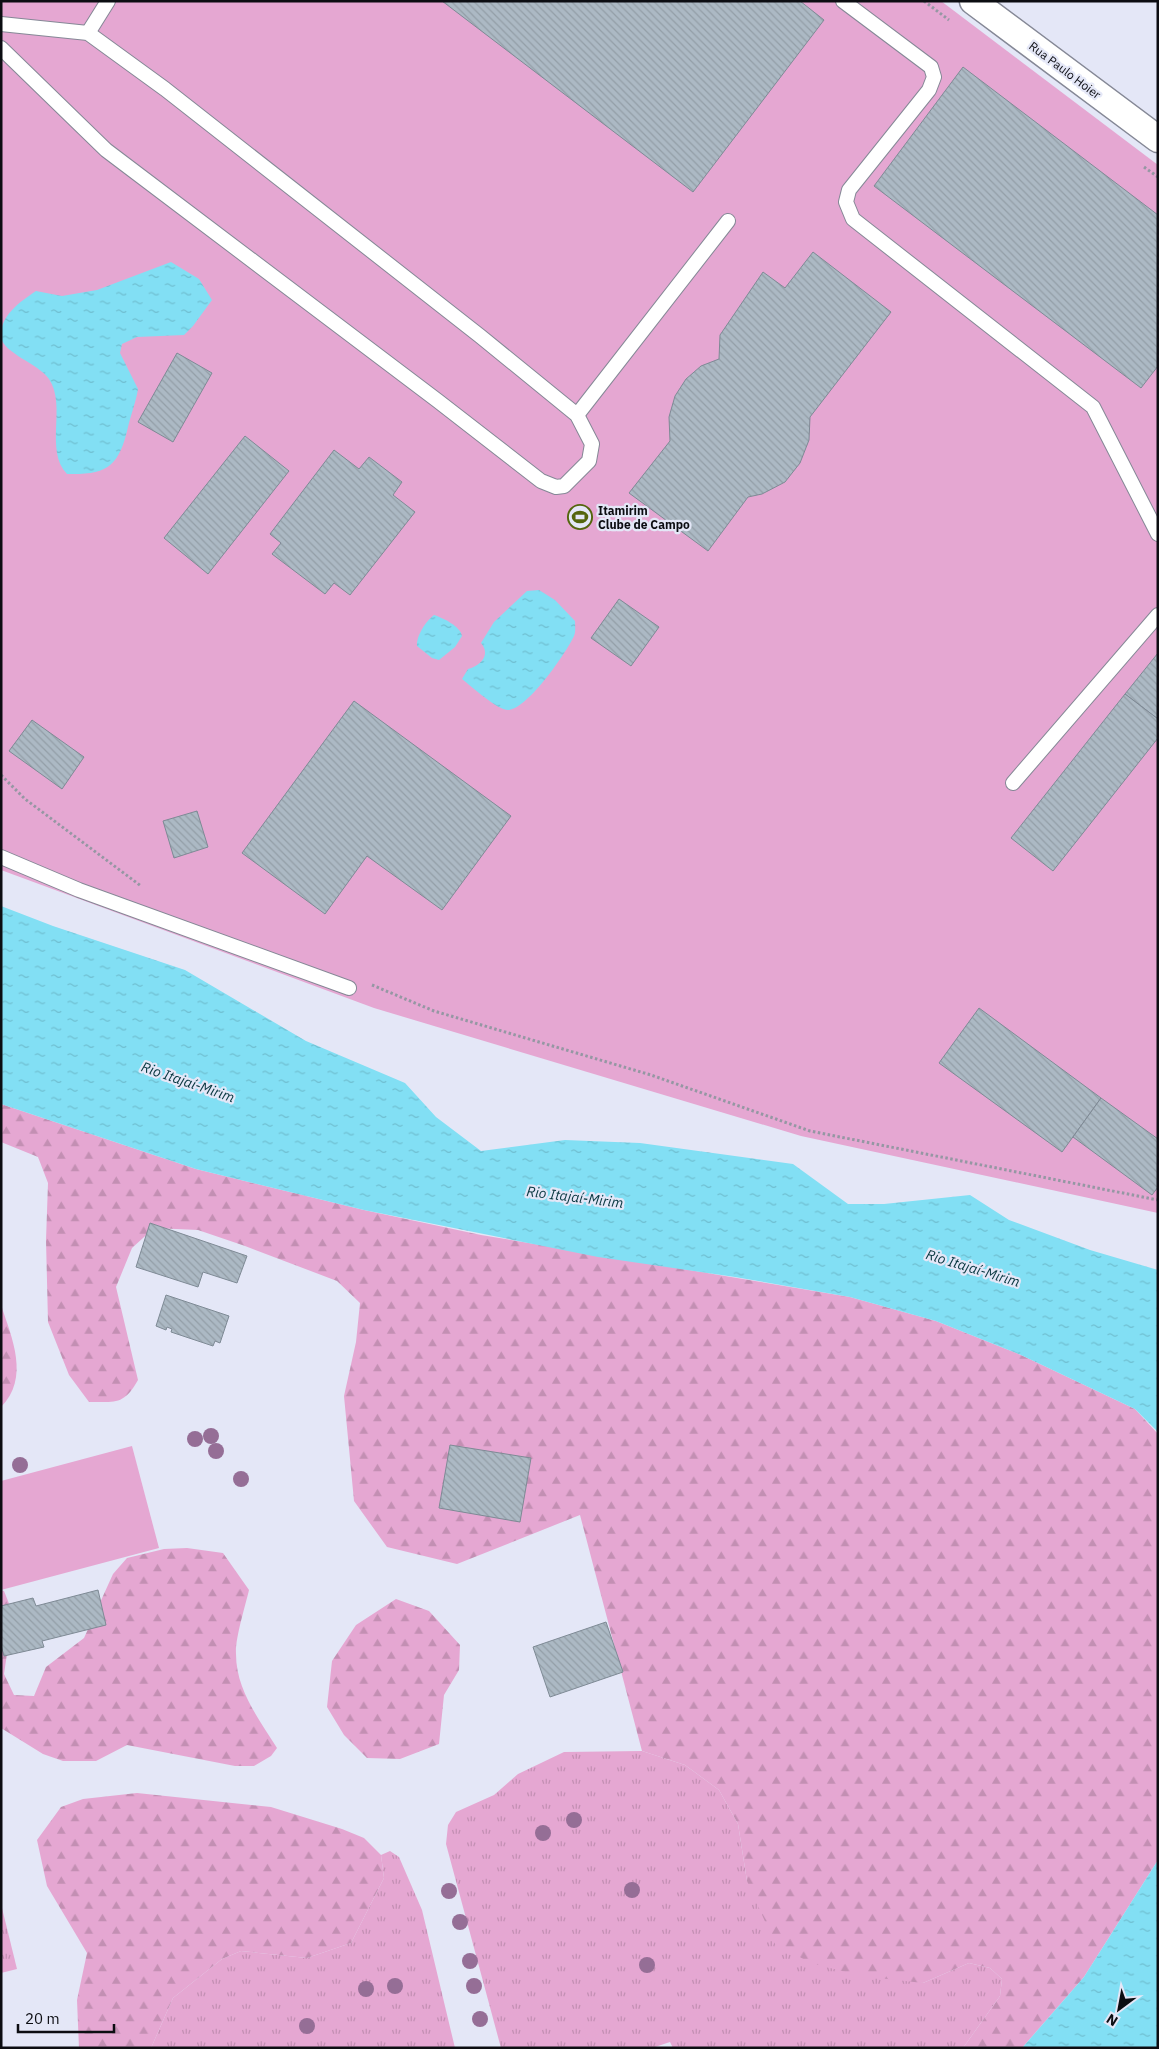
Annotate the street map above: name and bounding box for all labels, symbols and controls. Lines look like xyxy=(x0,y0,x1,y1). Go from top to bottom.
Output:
street label: Rua Paulo Hoier xyxy=(1026,38,1104,102)
place label: Itamirim Clube de Campo xyxy=(598,503,690,532)
sports icon: Itamirim Clube de Campo xyxy=(567,504,593,530)
water label: Rio Itajaí-Mirim xyxy=(139,1058,237,1106)
water label: Rio Itajaí-Mirim xyxy=(526,1182,625,1212)
water label: Rio Itajaí-Mirim xyxy=(924,1245,1022,1291)
north arrow xyxy=(1094,1984,1144,2034)
scale bar xyxy=(18,2002,114,2034)
text: 20 m xyxy=(25,2009,60,2028)
text: N xyxy=(1103,2010,1121,2030)

